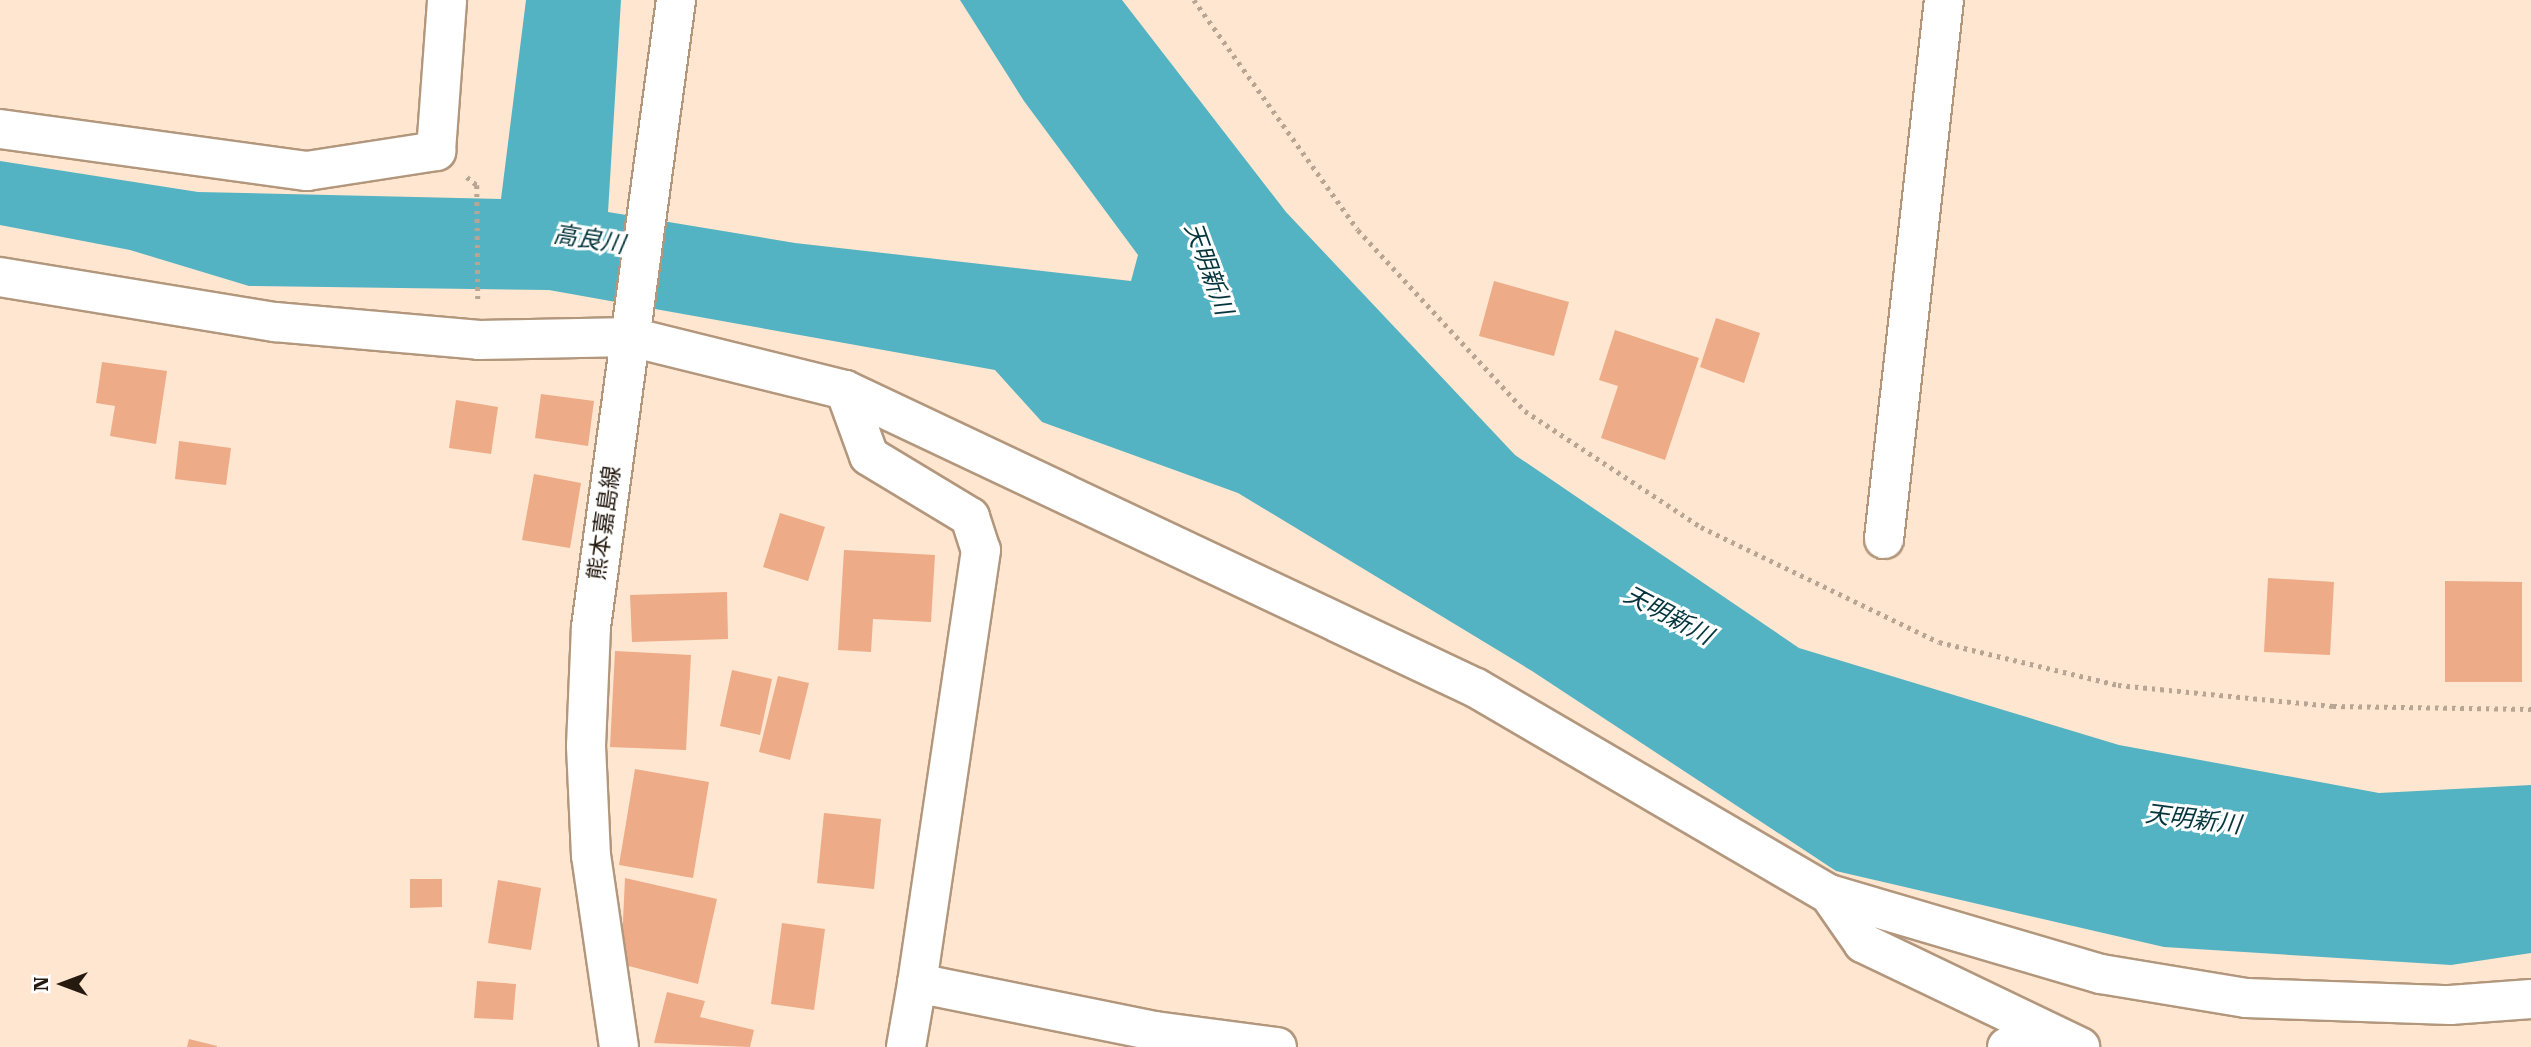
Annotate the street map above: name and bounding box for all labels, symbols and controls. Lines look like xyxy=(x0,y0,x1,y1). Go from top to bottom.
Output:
water label: 天明新川 xyxy=(1178,219,1238,319)
water label: 高良川 xyxy=(551,220,627,260)
street label: 熊本嘉島線 xyxy=(583,464,627,582)
water label: 天明新川 xyxy=(1619,581,1717,651)
water label: 天明新川 xyxy=(2144,800,2242,840)
north arrow xyxy=(28,949,98,1019)
text: N xyxy=(30,977,53,991)

